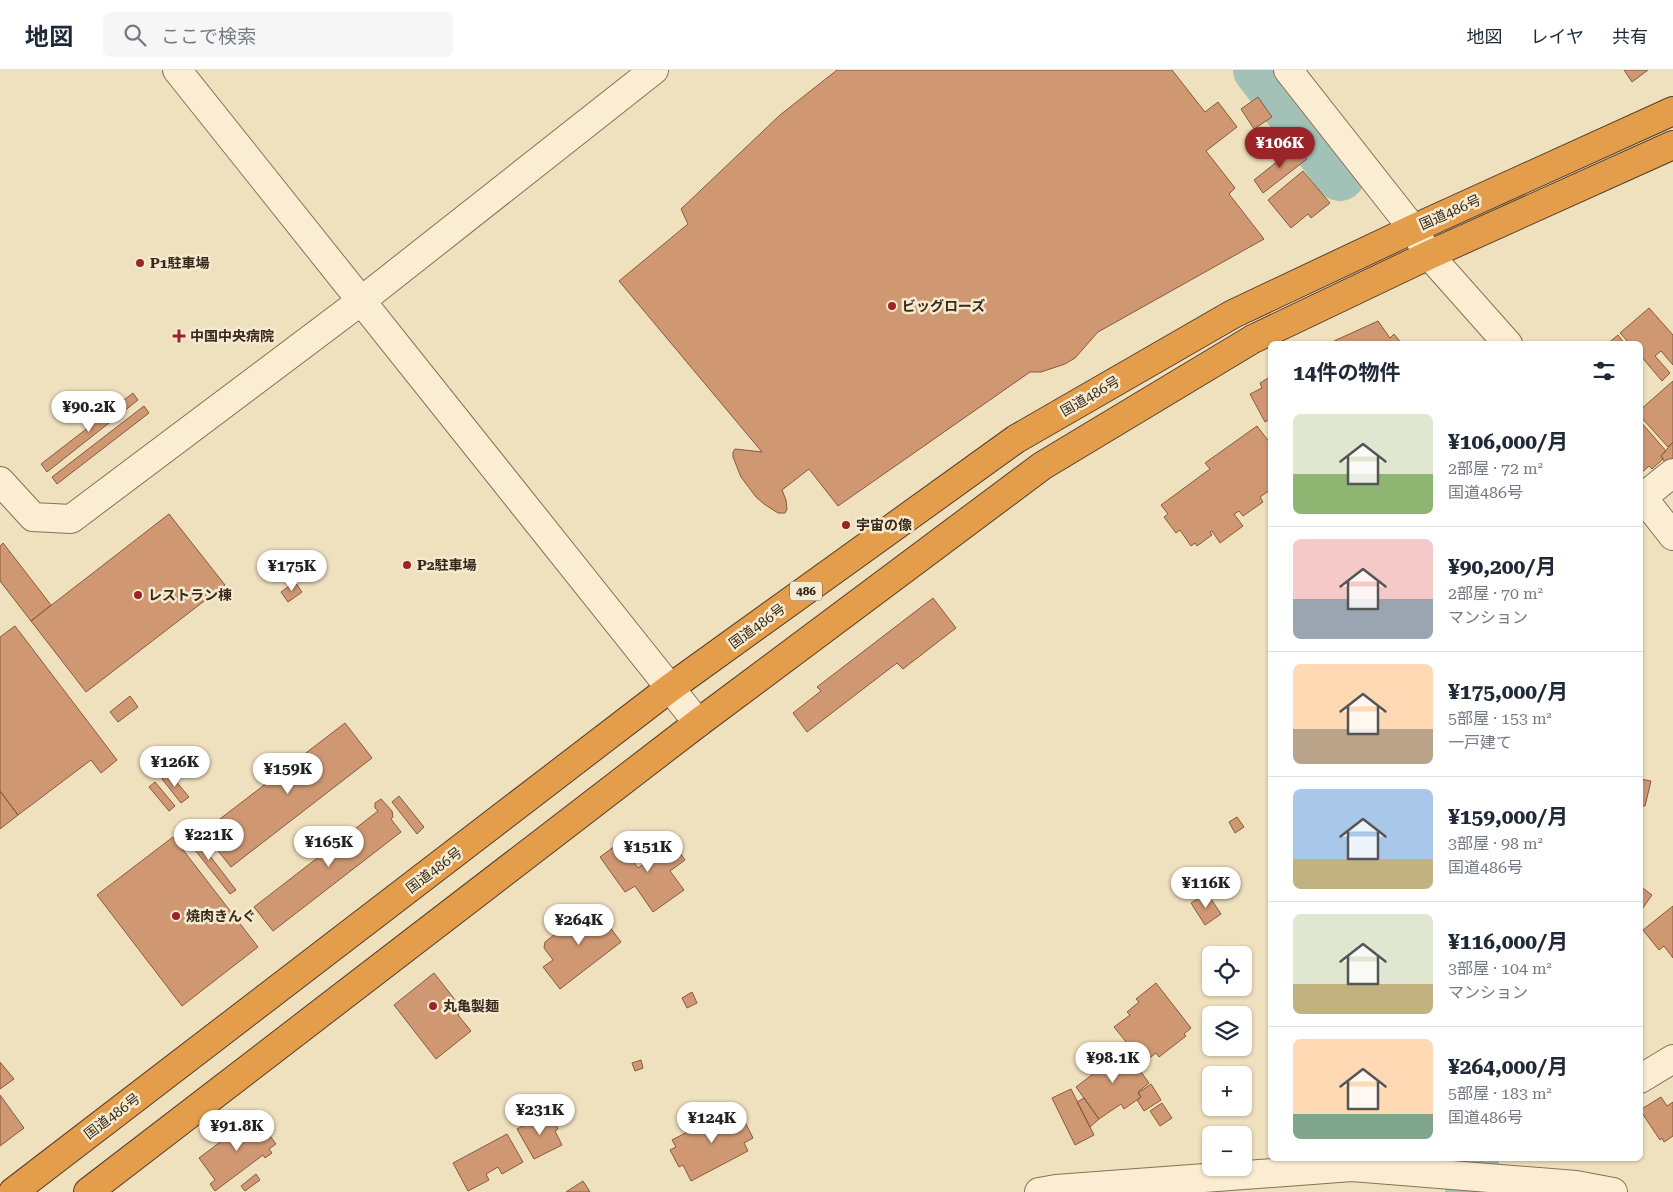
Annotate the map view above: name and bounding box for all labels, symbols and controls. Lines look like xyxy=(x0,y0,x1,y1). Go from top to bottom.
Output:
search box xyxy=(103,12,453,57)
icon: search xyxy=(121,21,149,49)
text: 地図 xyxy=(25,23,73,51)
text: ここで検索 xyxy=(161,25,256,48)
text: 地図 xyxy=(1467,26,1503,47)
text: レイヤ xyxy=(1531,26,1584,47)
text: 共有 xyxy=(1612,26,1648,47)
pin: ¥106K xyxy=(1245,126,1315,169)
text: ¥106K xyxy=(1256,133,1304,152)
street label: 国道486号 xyxy=(1417,191,1483,233)
place label: P1駐車場 xyxy=(150,255,210,271)
marker: P1駐車場 xyxy=(134,257,146,269)
place label: ビッグローズ xyxy=(902,298,985,314)
marker: ビッグローズ xyxy=(886,300,898,312)
place label: 中国中央病院 xyxy=(190,328,274,344)
marker: 中国中央病院 xyxy=(172,329,186,343)
icon: filters xyxy=(1590,357,1618,385)
text: 14件の物件 xyxy=(1293,361,1401,385)
street label: 国道486号 xyxy=(1058,373,1122,419)
pin: ¥90.2K xyxy=(48,390,130,433)
text: ¥90.2K xyxy=(62,397,116,416)
text: ¥106,000/月 xyxy=(1448,430,1568,454)
icon: home xyxy=(1333,434,1393,494)
text: 2部屋 · 72 m² xyxy=(1448,459,1543,478)
text: 国道486号 xyxy=(1448,483,1523,502)
place label: 宇宙の像 xyxy=(856,517,912,533)
marker: 宇宙の像 xyxy=(840,519,852,531)
pin: ¥175K xyxy=(257,550,327,592)
text: ¥90,200/月 xyxy=(1448,555,1556,579)
text: ¥175K xyxy=(268,556,316,575)
place label: P2駐車場 xyxy=(417,557,477,573)
marker: P2駐車場 xyxy=(401,559,413,571)
icon: home xyxy=(1333,559,1393,619)
road number: 486 xyxy=(790,582,822,600)
text: 2部屋 · 70 m² xyxy=(1448,584,1543,603)
place label: レストラン棟 xyxy=(148,587,232,603)
marker: レストラン棟 xyxy=(132,589,144,601)
street label: 国道486号 xyxy=(726,600,788,652)
text: マンション xyxy=(1448,608,1528,627)
text: ¥175,000/月 xyxy=(1448,680,1568,704)
icon: home xyxy=(1333,684,1393,744)
text: 5部屋 · 153 m² xyxy=(1448,709,1552,728)
text: 一戸建て xyxy=(1448,733,1512,752)
pin: ¥126K xyxy=(140,746,210,788)
text: ¥126K xyxy=(151,752,199,771)
pin: ¥159K xyxy=(253,752,323,795)
text: ¥159K xyxy=(264,759,312,778)
text: ¥159,000/月 xyxy=(1448,805,1568,829)
icon: home xyxy=(1333,809,1393,869)
pin: ¥221K xyxy=(174,818,244,861)
text: ¥221K xyxy=(185,825,233,844)
pin: ¥165K xyxy=(294,826,364,868)
pin: ¥151K xyxy=(613,830,683,873)
text: ¥165K xyxy=(305,832,353,851)
text: 3部屋 · 98 m² xyxy=(1448,834,1543,853)
text: ¥151K xyxy=(624,837,672,856)
street label: 国道486号 xyxy=(403,844,465,896)
text: 国道486号 xyxy=(1448,858,1523,877)
pin: ¥116K xyxy=(1171,866,1241,909)
text: ¥116K xyxy=(1182,873,1230,892)
pin: ¥264K xyxy=(544,904,614,946)
place label: 焼肉きんぐ xyxy=(186,908,256,924)
marker: 焼肉きんぐ xyxy=(170,910,182,922)
text: ¥264K xyxy=(555,910,603,929)
text: ¥116,000/月 xyxy=(1448,930,1568,954)
icon: home xyxy=(1333,934,1393,994)
map controls xyxy=(1202,946,1252,1176)
button: locate xyxy=(1202,946,1252,996)
text: 3部屋 · 104 m² xyxy=(1448,959,1552,978)
text: マンション xyxy=(1448,983,1528,1002)
place label: 丸亀製麺 xyxy=(443,998,499,1014)
marker: 丸亀製麺 xyxy=(427,1000,439,1012)
button: layers xyxy=(1202,1006,1252,1056)
pin: ¥98.1K xyxy=(1072,1042,1154,1084)
text: ¥98.1K xyxy=(1086,1048,1140,1067)
text: ¥264,000/月 xyxy=(1448,1055,1568,1079)
icon: home xyxy=(1333,1059,1393,1119)
button: + xyxy=(1202,1066,1252,1116)
text: 5部屋 · 183 m² xyxy=(1448,1084,1552,1103)
street label: 国道486号 xyxy=(81,1090,143,1142)
pin: ¥231K xyxy=(505,1094,575,1136)
text: ¥231K xyxy=(516,1100,564,1119)
pin: ¥124K xyxy=(677,1102,747,1144)
text: ¥124K xyxy=(688,1108,736,1127)
text: 国道486号 xyxy=(1448,1108,1523,1127)
pin: ¥91.8K xyxy=(196,1110,278,1152)
text: ¥91.8K xyxy=(210,1116,264,1135)
button: − xyxy=(1202,1126,1252,1176)

